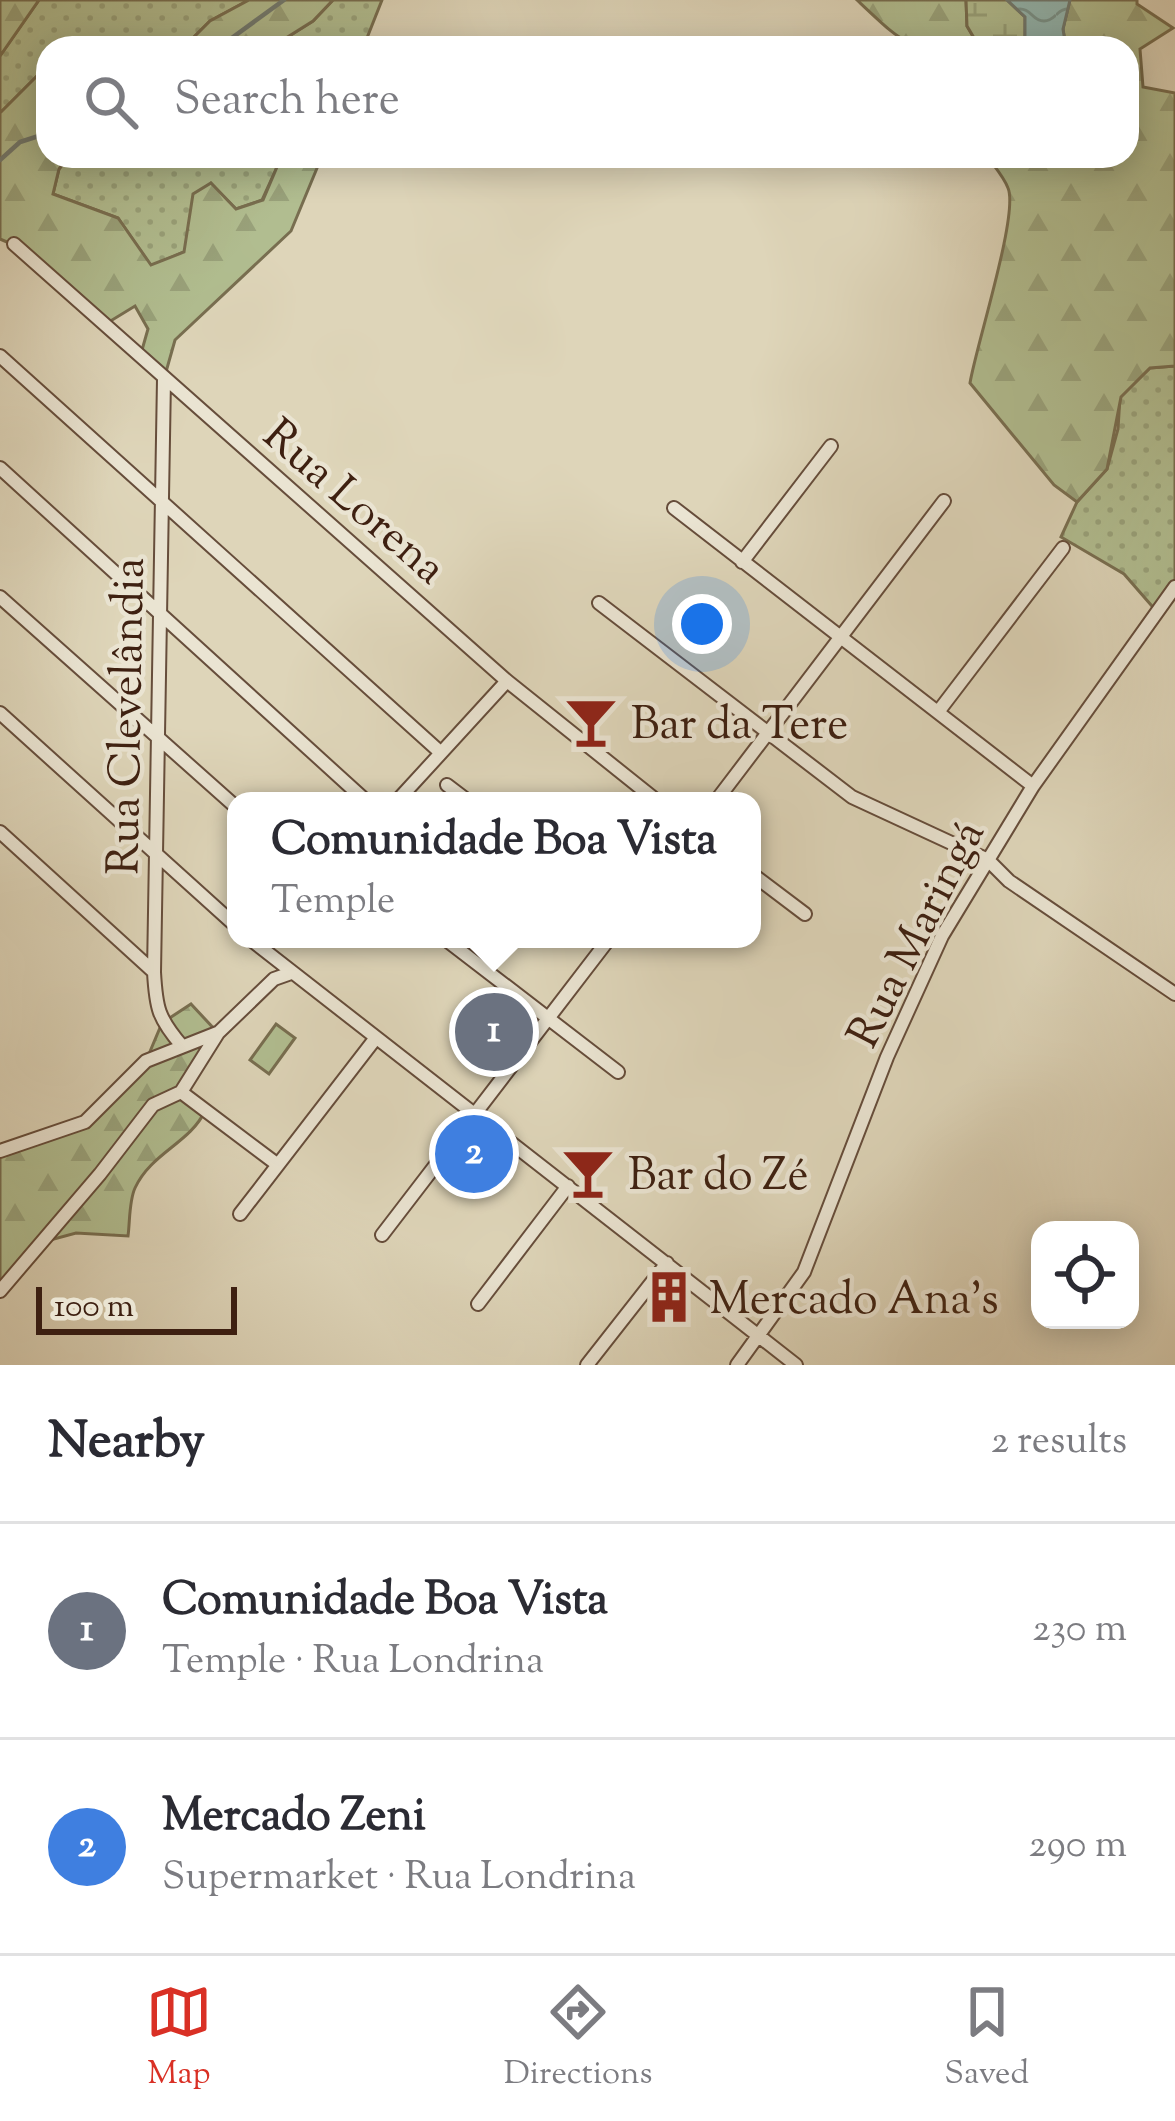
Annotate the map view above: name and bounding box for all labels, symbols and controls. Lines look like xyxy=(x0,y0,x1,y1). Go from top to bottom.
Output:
search box xyxy=(36,36,1139,168)
icon: search xyxy=(78,69,144,135)
text: Search here xyxy=(174,70,400,135)
street label: Rua Lorena xyxy=(246,406,458,602)
street label: Rua Clevelândia xyxy=(94,557,165,875)
your location xyxy=(672,594,732,654)
bar icon: Bar da Tere xyxy=(562,693,620,751)
place label: Bar da Tere xyxy=(631,695,848,760)
popup xyxy=(227,792,761,948)
text: Comunidade Boa Vista xyxy=(271,810,717,875)
street label: Rua Maringá xyxy=(834,811,1004,1060)
text: Temple xyxy=(271,875,395,931)
pin: 1 xyxy=(455,987,533,1077)
pin: 2 xyxy=(435,1109,513,1199)
bar icon: Bar do Zé xyxy=(559,1144,617,1202)
place label: Bar do Zé xyxy=(628,1146,808,1211)
map controls xyxy=(1031,1221,1139,1329)
button: locate xyxy=(1031,1221,1139,1329)
building icon: Mercado Ana's xyxy=(640,1268,698,1326)
place label: Mercado Ana's xyxy=(709,1270,999,1335)
scale bar xyxy=(36,1281,237,1334)
text: 100 m xyxy=(54,1284,134,1332)
text: Nearby xyxy=(48,1407,205,1480)
text: 2 results xyxy=(991,1415,1127,1471)
text: Comunidade Boa Vista xyxy=(162,1570,608,1635)
text: 1 xyxy=(80,1603,94,1659)
text: 230 m xyxy=(1032,1603,1127,1659)
text: Temple · Rua Londrina xyxy=(162,1635,544,1691)
text: Mercado Zeni xyxy=(162,1786,426,1851)
text: 2 xyxy=(78,1819,96,1875)
text: 290 m xyxy=(1029,1819,1127,1875)
text: Supermarket · Rua Londrina xyxy=(162,1851,636,1907)
tab: Map xyxy=(146,1979,212,2099)
tab: Directions xyxy=(504,1979,653,2099)
tab: Saved xyxy=(944,1979,1029,2099)

